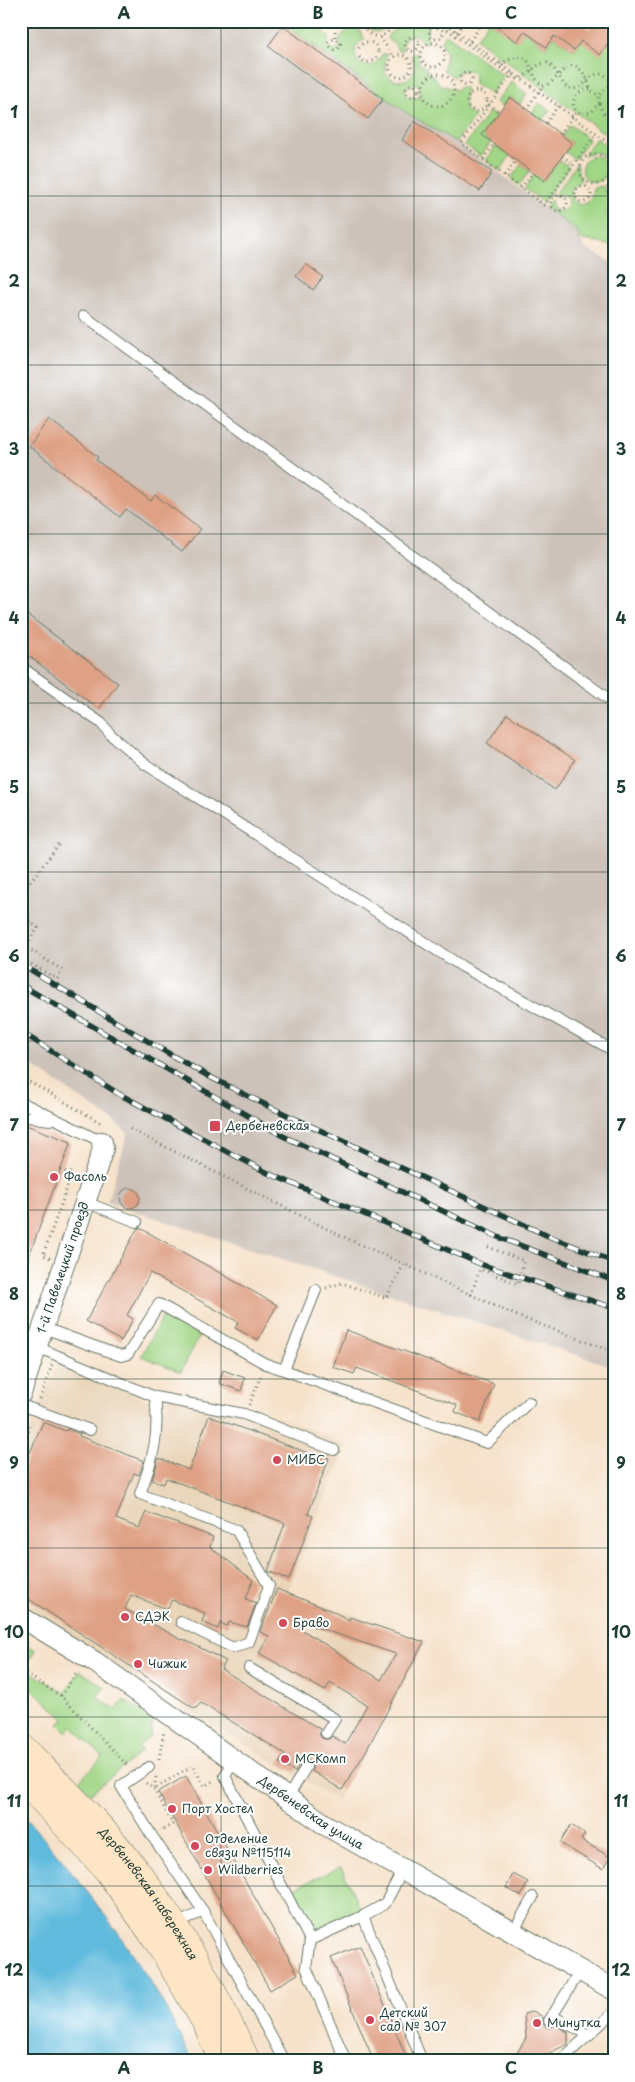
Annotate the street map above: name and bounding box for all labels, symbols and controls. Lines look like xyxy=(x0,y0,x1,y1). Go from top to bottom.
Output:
text: A xyxy=(118,0,131,24)
text: B xyxy=(313,0,324,24)
text: C xyxy=(505,0,517,24)
text: 1 xyxy=(10,99,18,123)
text: 1 xyxy=(617,99,625,123)
text: 2 xyxy=(8,268,20,292)
text: 2 xyxy=(615,268,627,292)
text: 3 xyxy=(9,436,19,460)
text: 3 xyxy=(616,436,626,460)
text: 4 xyxy=(9,605,20,629)
text: 4 xyxy=(616,605,627,629)
text: 5 xyxy=(9,774,19,798)
text: 5 xyxy=(616,774,626,798)
text: 6 xyxy=(8,943,20,967)
text: 6 xyxy=(615,943,627,967)
text: 7 xyxy=(9,1112,19,1136)
text: 7 xyxy=(616,1112,626,1136)
place label: Дербеневская xyxy=(225,1116,310,1134)
marker: Дербеневская xyxy=(208,1119,222,1133)
place label: Фасоль xyxy=(64,1167,107,1185)
marker: Фасоль xyxy=(48,1171,60,1183)
street label: 1-й Павелецкий проезд xyxy=(32,1199,93,1336)
text: 8 xyxy=(9,1281,19,1305)
text: 8 xyxy=(616,1281,626,1305)
text: 9 xyxy=(9,1450,19,1474)
place label: МИБС xyxy=(287,1450,325,1468)
text: 9 xyxy=(616,1450,626,1474)
marker: МИБС xyxy=(271,1454,283,1466)
place label: СДЭК xyxy=(135,1607,170,1625)
marker: СДЭК xyxy=(119,1611,131,1623)
place label: Браво xyxy=(293,1613,330,1631)
marker: Браво xyxy=(277,1617,289,1629)
text: 10 xyxy=(4,1619,24,1643)
text: 10 xyxy=(611,1619,631,1643)
place label: Чижик xyxy=(148,1654,188,1672)
marker: Чижик xyxy=(132,1658,144,1670)
place label: МСКомп xyxy=(295,1749,346,1767)
marker: МСКомп xyxy=(279,1753,291,1765)
street label: Дербеневская улица xyxy=(254,1770,368,1853)
text: 11 xyxy=(7,1788,21,1812)
text: 11 xyxy=(614,1788,628,1812)
place label: Порт Хостел xyxy=(182,1799,254,1817)
marker: Порт Хостел xyxy=(166,1803,178,1815)
street label: Дербеневская набережная xyxy=(95,1822,203,1963)
place label: Отделение связи №115114 xyxy=(205,1829,292,1861)
marker: Отделение связи №115114 xyxy=(189,1840,201,1852)
place label: Wildberries xyxy=(218,1860,284,1878)
marker: Wildberries xyxy=(202,1864,214,1876)
text: 12 xyxy=(5,1957,23,1981)
text: 12 xyxy=(612,1957,630,1981)
place label: Детский сад № 307 xyxy=(379,2003,447,2035)
place label: Минутка xyxy=(547,2013,601,2031)
marker: Детский сад № 307 xyxy=(364,2014,376,2026)
marker: Минутка xyxy=(531,2017,543,2029)
text: A xyxy=(118,2055,131,2079)
text: B xyxy=(313,2055,324,2079)
text: C xyxy=(505,2055,517,2079)

